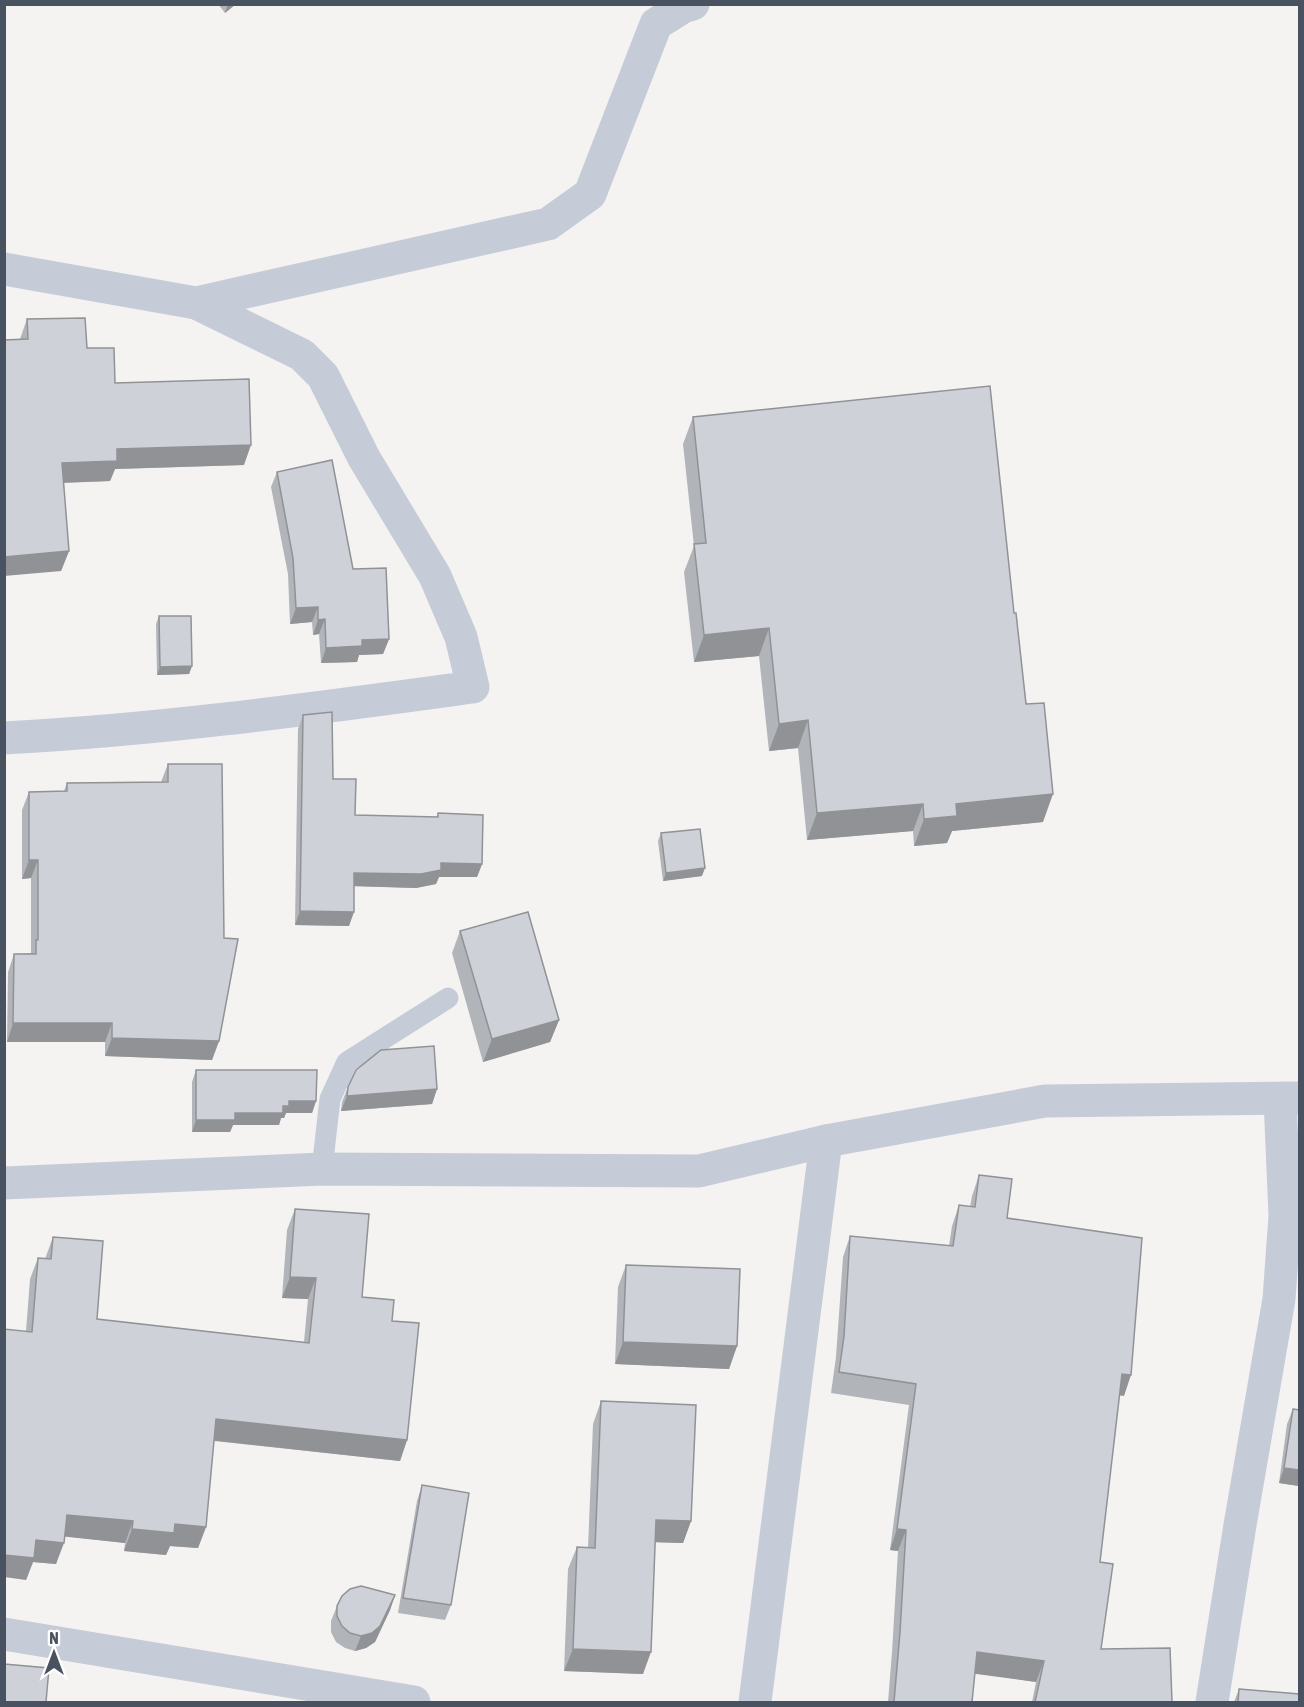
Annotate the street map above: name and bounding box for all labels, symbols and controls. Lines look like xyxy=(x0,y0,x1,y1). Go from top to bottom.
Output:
north arrow xyxy=(24,1623,84,1683)
text: N xyxy=(49,1629,59,1647)

